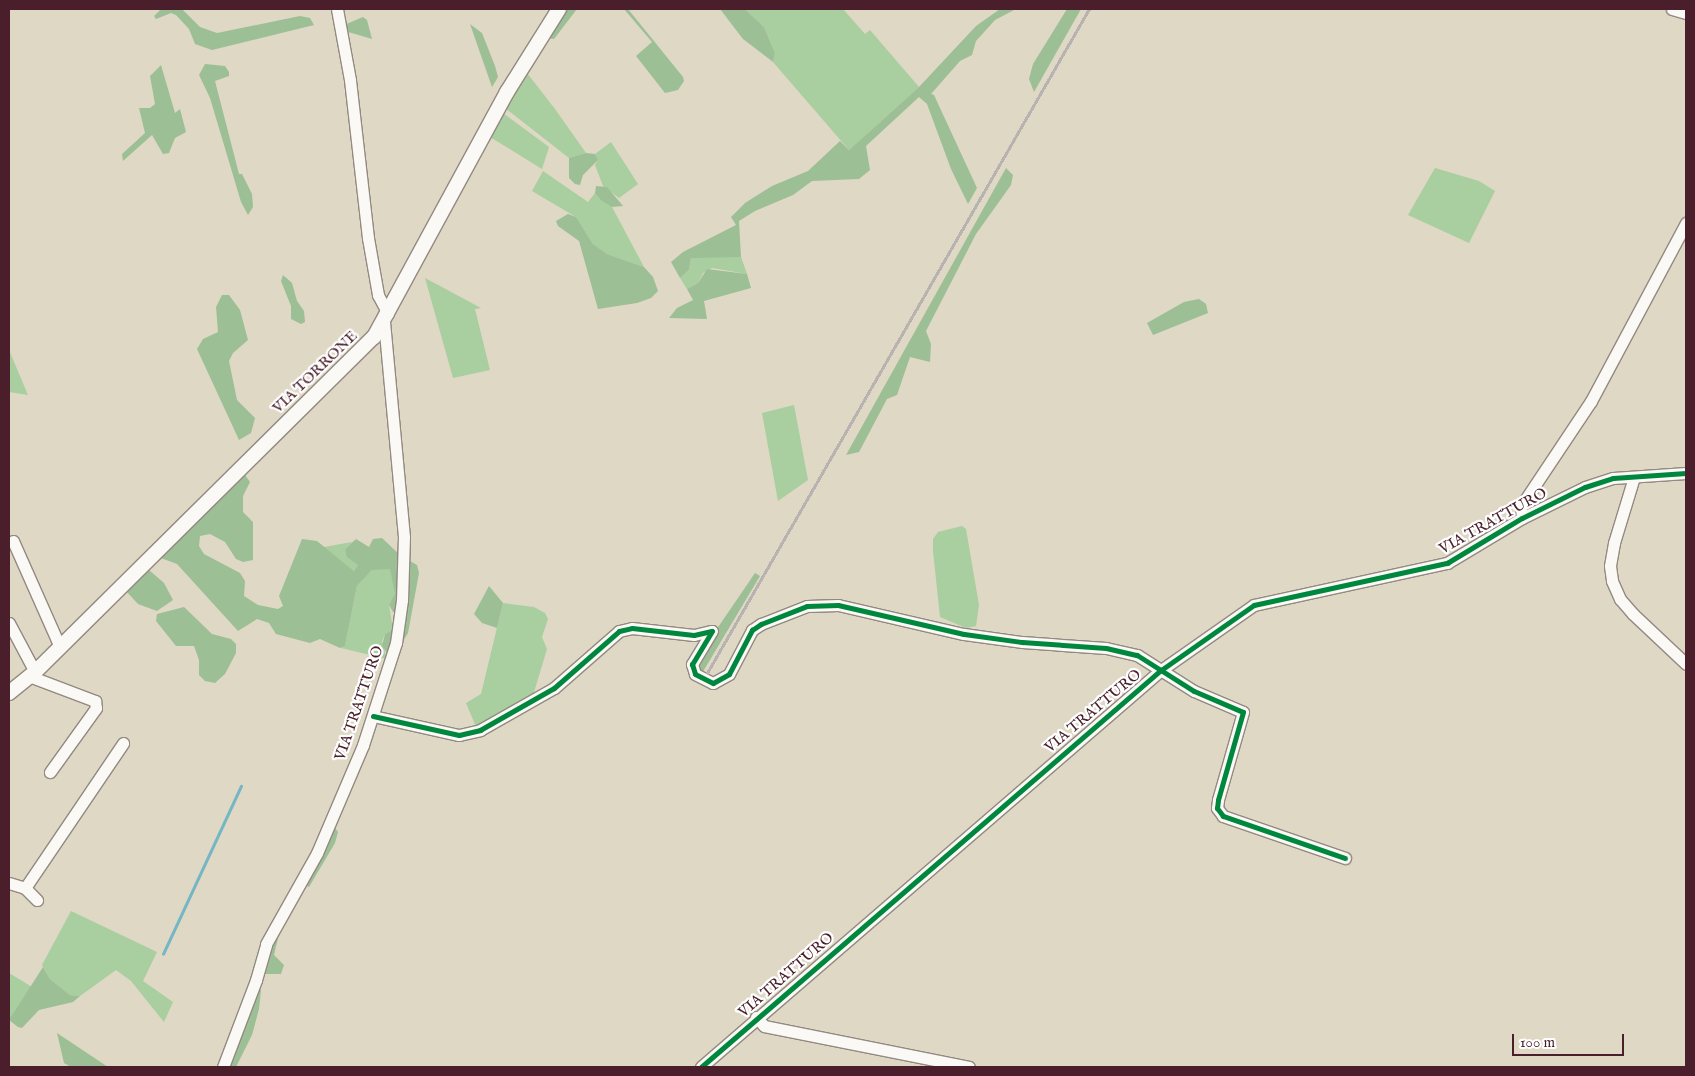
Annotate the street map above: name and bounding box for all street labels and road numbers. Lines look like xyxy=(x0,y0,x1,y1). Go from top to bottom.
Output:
street label: VIA TORRONE xyxy=(269,327,361,417)
street label: VIA TRATTURO xyxy=(1436,484,1550,558)
street label: VIA TRATTURO xyxy=(331,643,387,763)
street label: VIA TRATTURO xyxy=(1041,666,1145,756)
street label: VIA TRATTURO xyxy=(735,929,837,1021)

